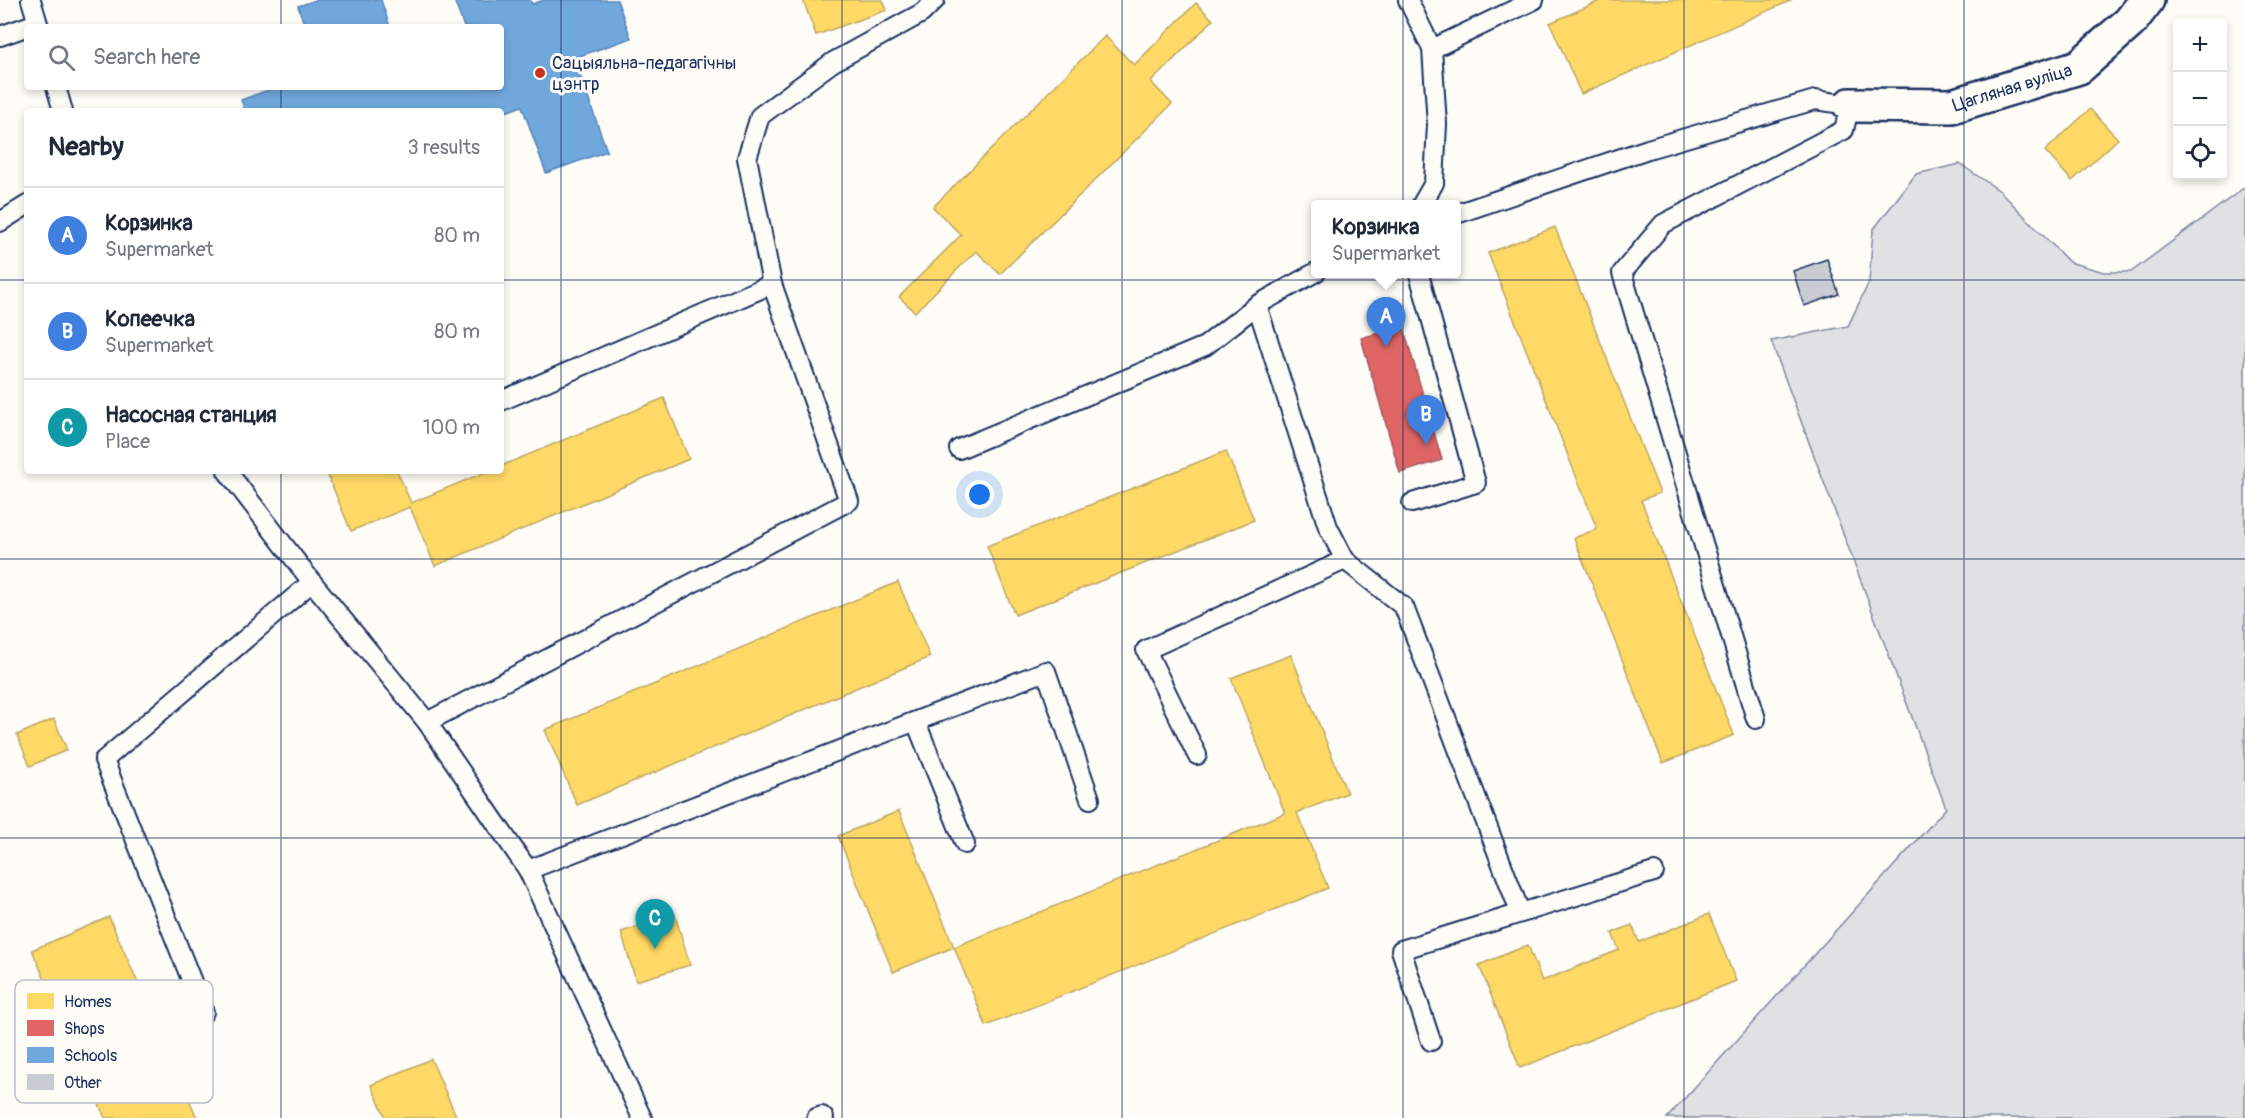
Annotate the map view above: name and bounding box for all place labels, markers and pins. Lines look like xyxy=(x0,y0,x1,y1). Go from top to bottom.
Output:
place label: Сацыяльна-педагагічны цэнтр xyxy=(552,52,736,96)
marker: Сацыяльна-педагагічны цэнтр xyxy=(533,66,547,80)
pin: A xyxy=(1366,298,1406,347)
pin: B xyxy=(1406,396,1446,445)
pin: C xyxy=(636,900,674,949)

